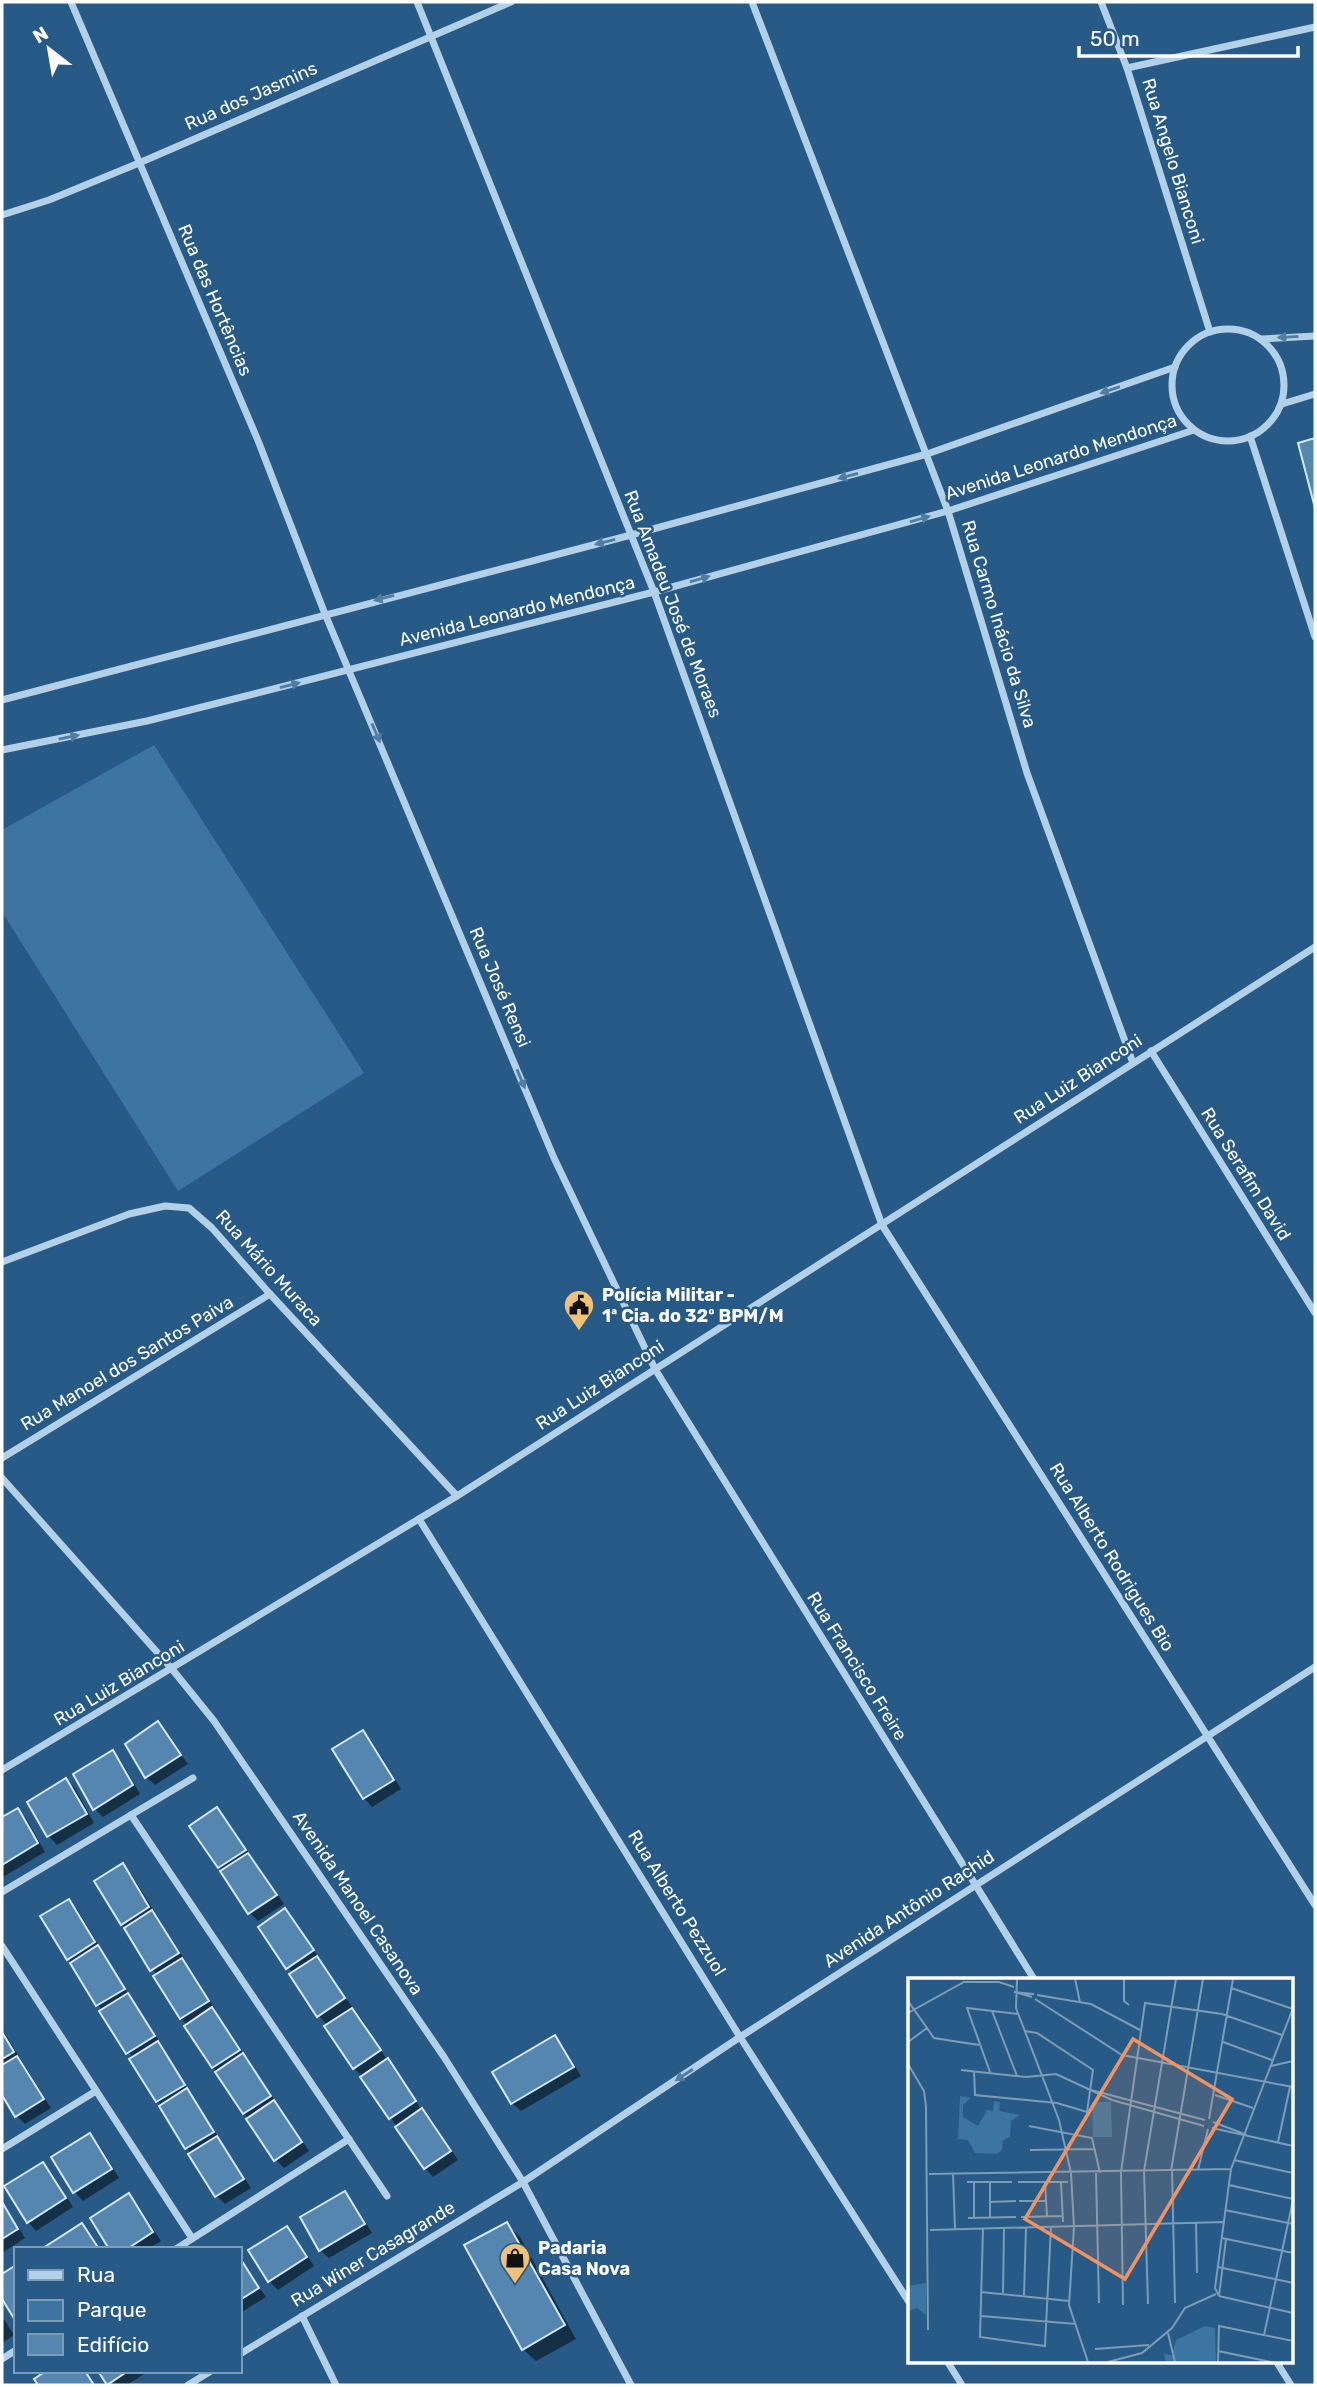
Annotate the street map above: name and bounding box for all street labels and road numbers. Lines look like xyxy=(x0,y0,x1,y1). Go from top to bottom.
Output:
street label: Rua dos Jasmins xyxy=(181,57,321,135)
street label: Rua Angelo Bianconi xyxy=(1137,75,1209,247)
street label: Rua das Hortências xyxy=(173,221,257,379)
street label: Avenida Leonardo Mendonça xyxy=(943,409,1179,505)
street label: Rua Amadeu José de Moraes xyxy=(619,487,727,721)
street label: Rua Carmo Inácio da Silva xyxy=(957,518,1041,730)
street label: Avenida Leonardo Mendonça xyxy=(397,571,637,651)
street label: Rua José Rensi xyxy=(465,924,535,1050)
street label: Rua Luiz Bianconi xyxy=(1010,1029,1146,1129)
street label: Rua Serafim David xyxy=(1196,1104,1296,1244)
street label: Rua Mário Muraca xyxy=(211,1205,327,1331)
street label: Rua Manoel dos Santos Paiva xyxy=(17,1291,237,1435)
street label: Rua Luiz Bianconi xyxy=(532,1335,668,1435)
street label: Rua Alberto Rodrigues Bio xyxy=(1045,1459,1179,1655)
street label: Rua Francisco Freire xyxy=(802,1588,912,1744)
street label: Rua Luiz Bianconi xyxy=(50,1635,188,1731)
street label: Avenida Manoel Casanova xyxy=(288,1807,428,1999)
street label: Rua Alberto Pezzuol xyxy=(623,1826,731,1980)
street label: Avenida Antônio Rachid xyxy=(820,1846,998,1972)
street label: Rua Winer Casagrande xyxy=(287,2196,459,2312)

